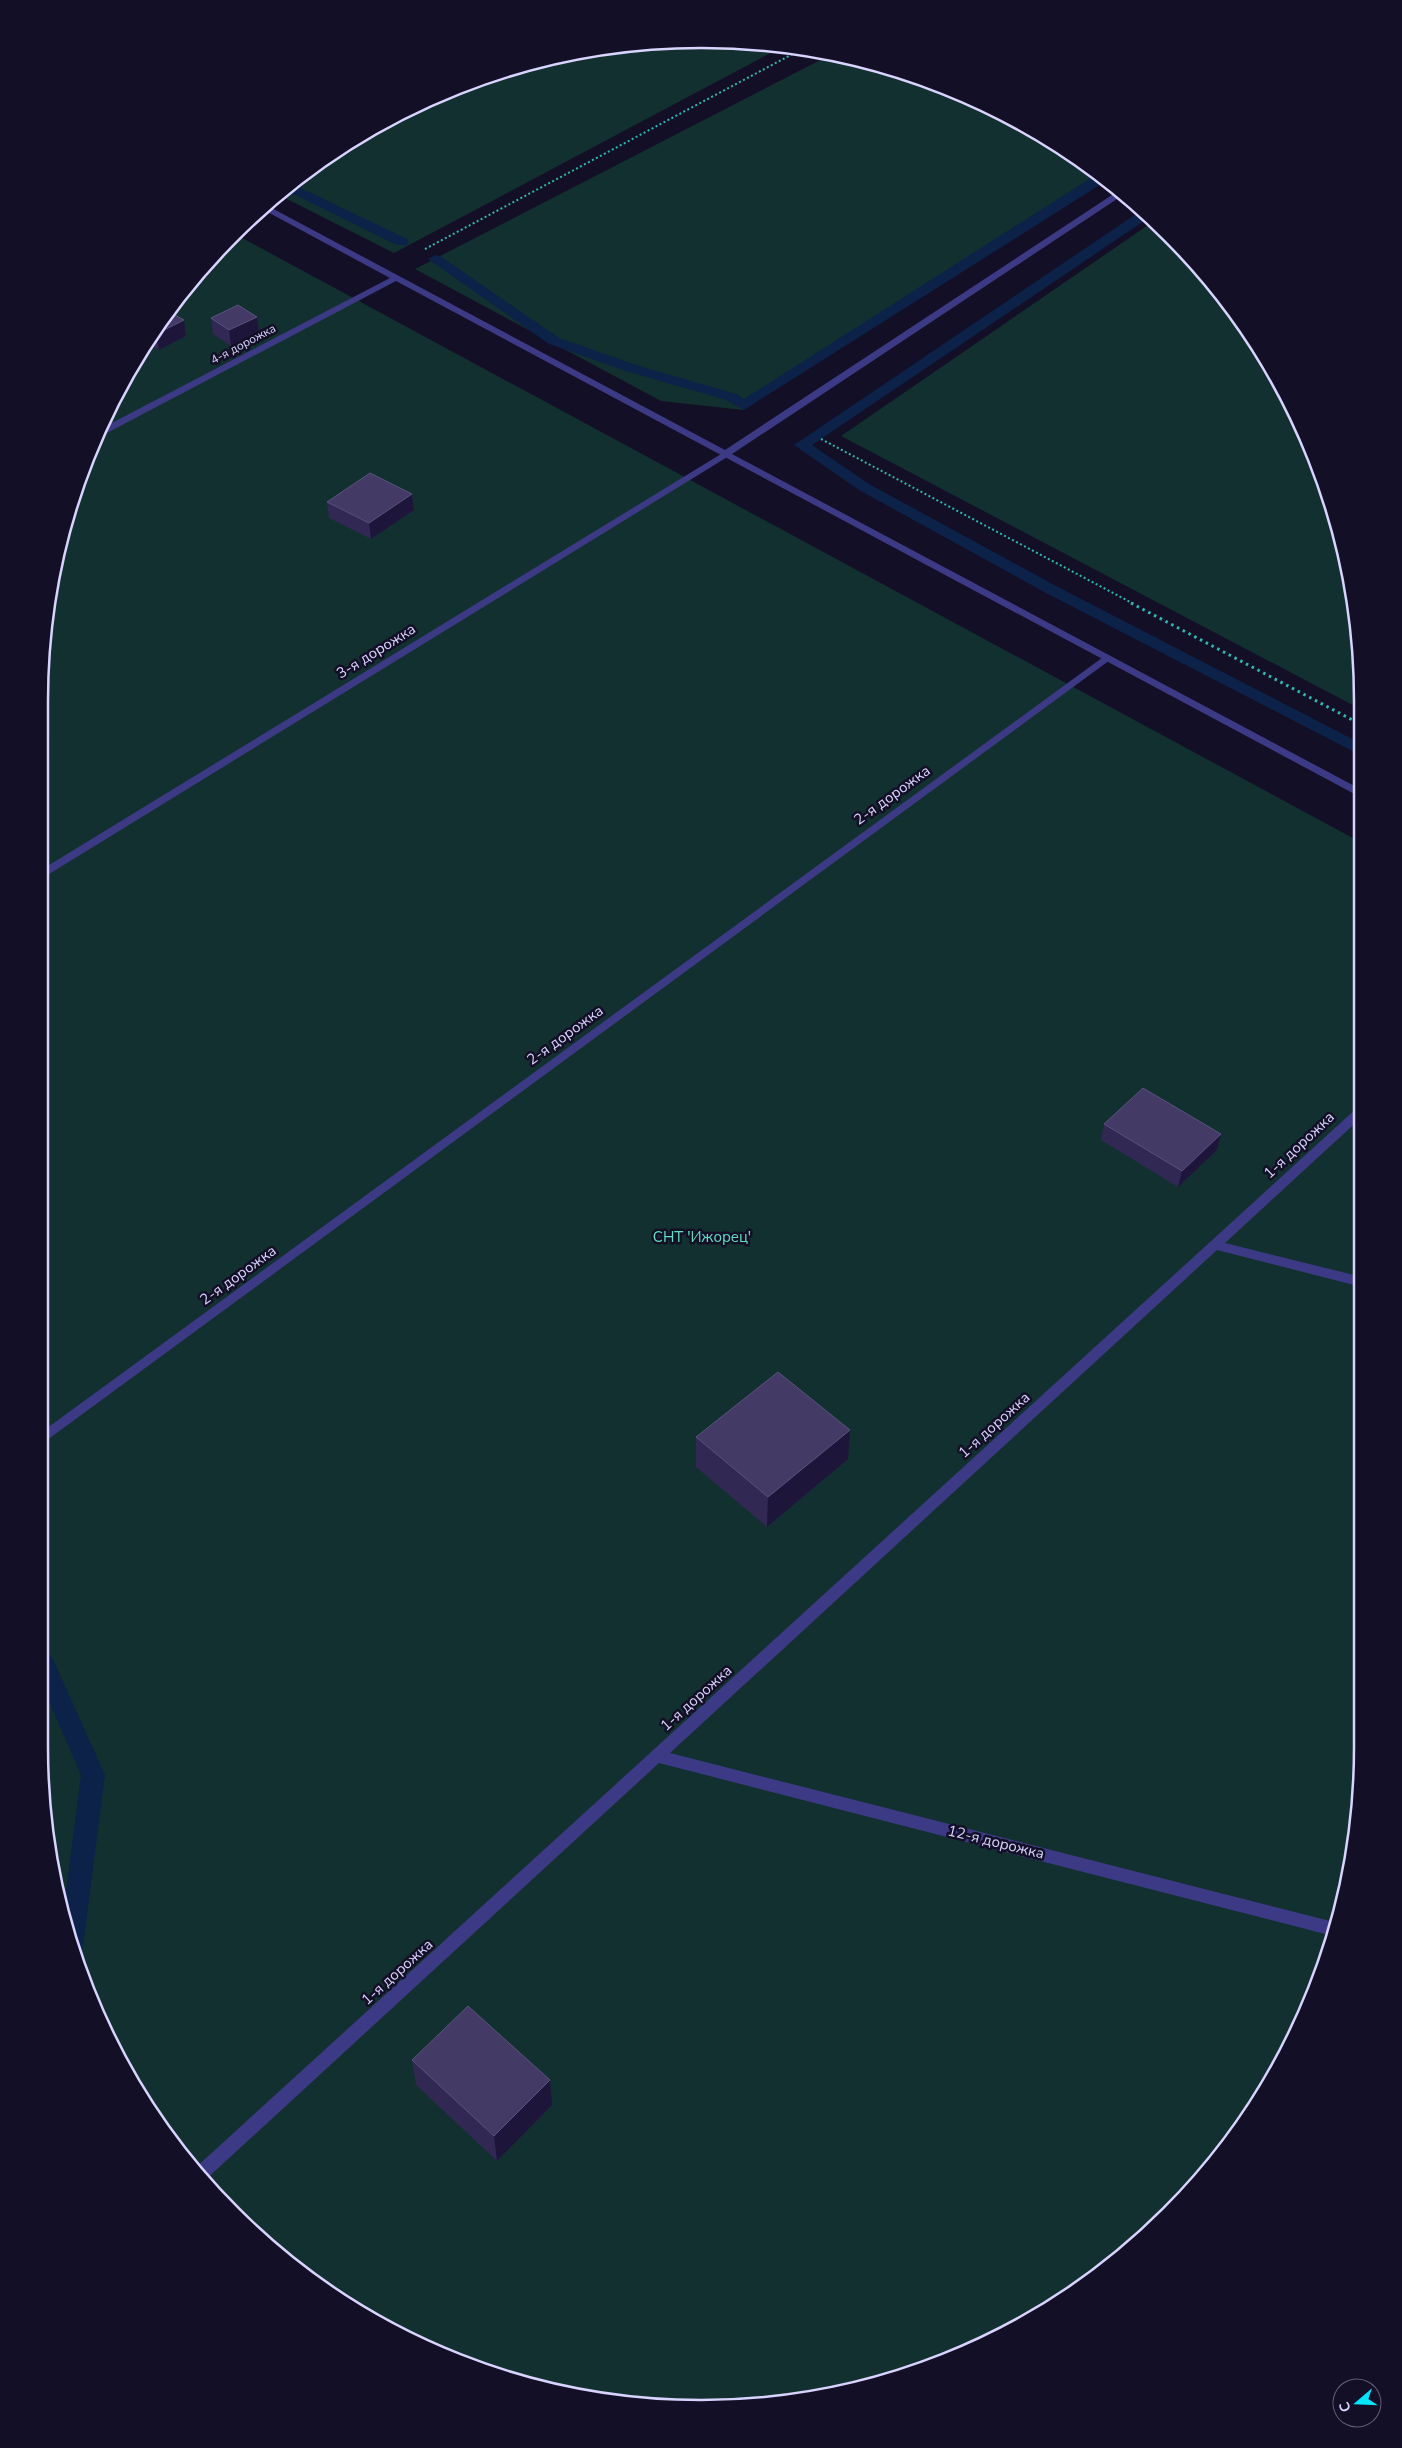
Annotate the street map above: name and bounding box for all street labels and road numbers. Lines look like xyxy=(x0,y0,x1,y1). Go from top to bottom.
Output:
street label: 4-я дорожка xyxy=(208,320,278,368)
street label: 3-я дорожка xyxy=(333,619,419,683)
street label: 2-я дорожка xyxy=(850,761,934,829)
street label: 2-я дорожка xyxy=(523,1001,607,1069)
street label: 1-я дорожка xyxy=(1259,1107,1339,1183)
street label: 2-я дорожка xyxy=(196,1241,280,1309)
street label: 1-я дорожка xyxy=(954,1388,1034,1462)
street label: 1-я дорожка xyxy=(656,1661,736,1735)
street label: 12-я дорожка xyxy=(946,1820,1046,1864)
street label: 1-я дорожка xyxy=(357,1935,437,2009)

